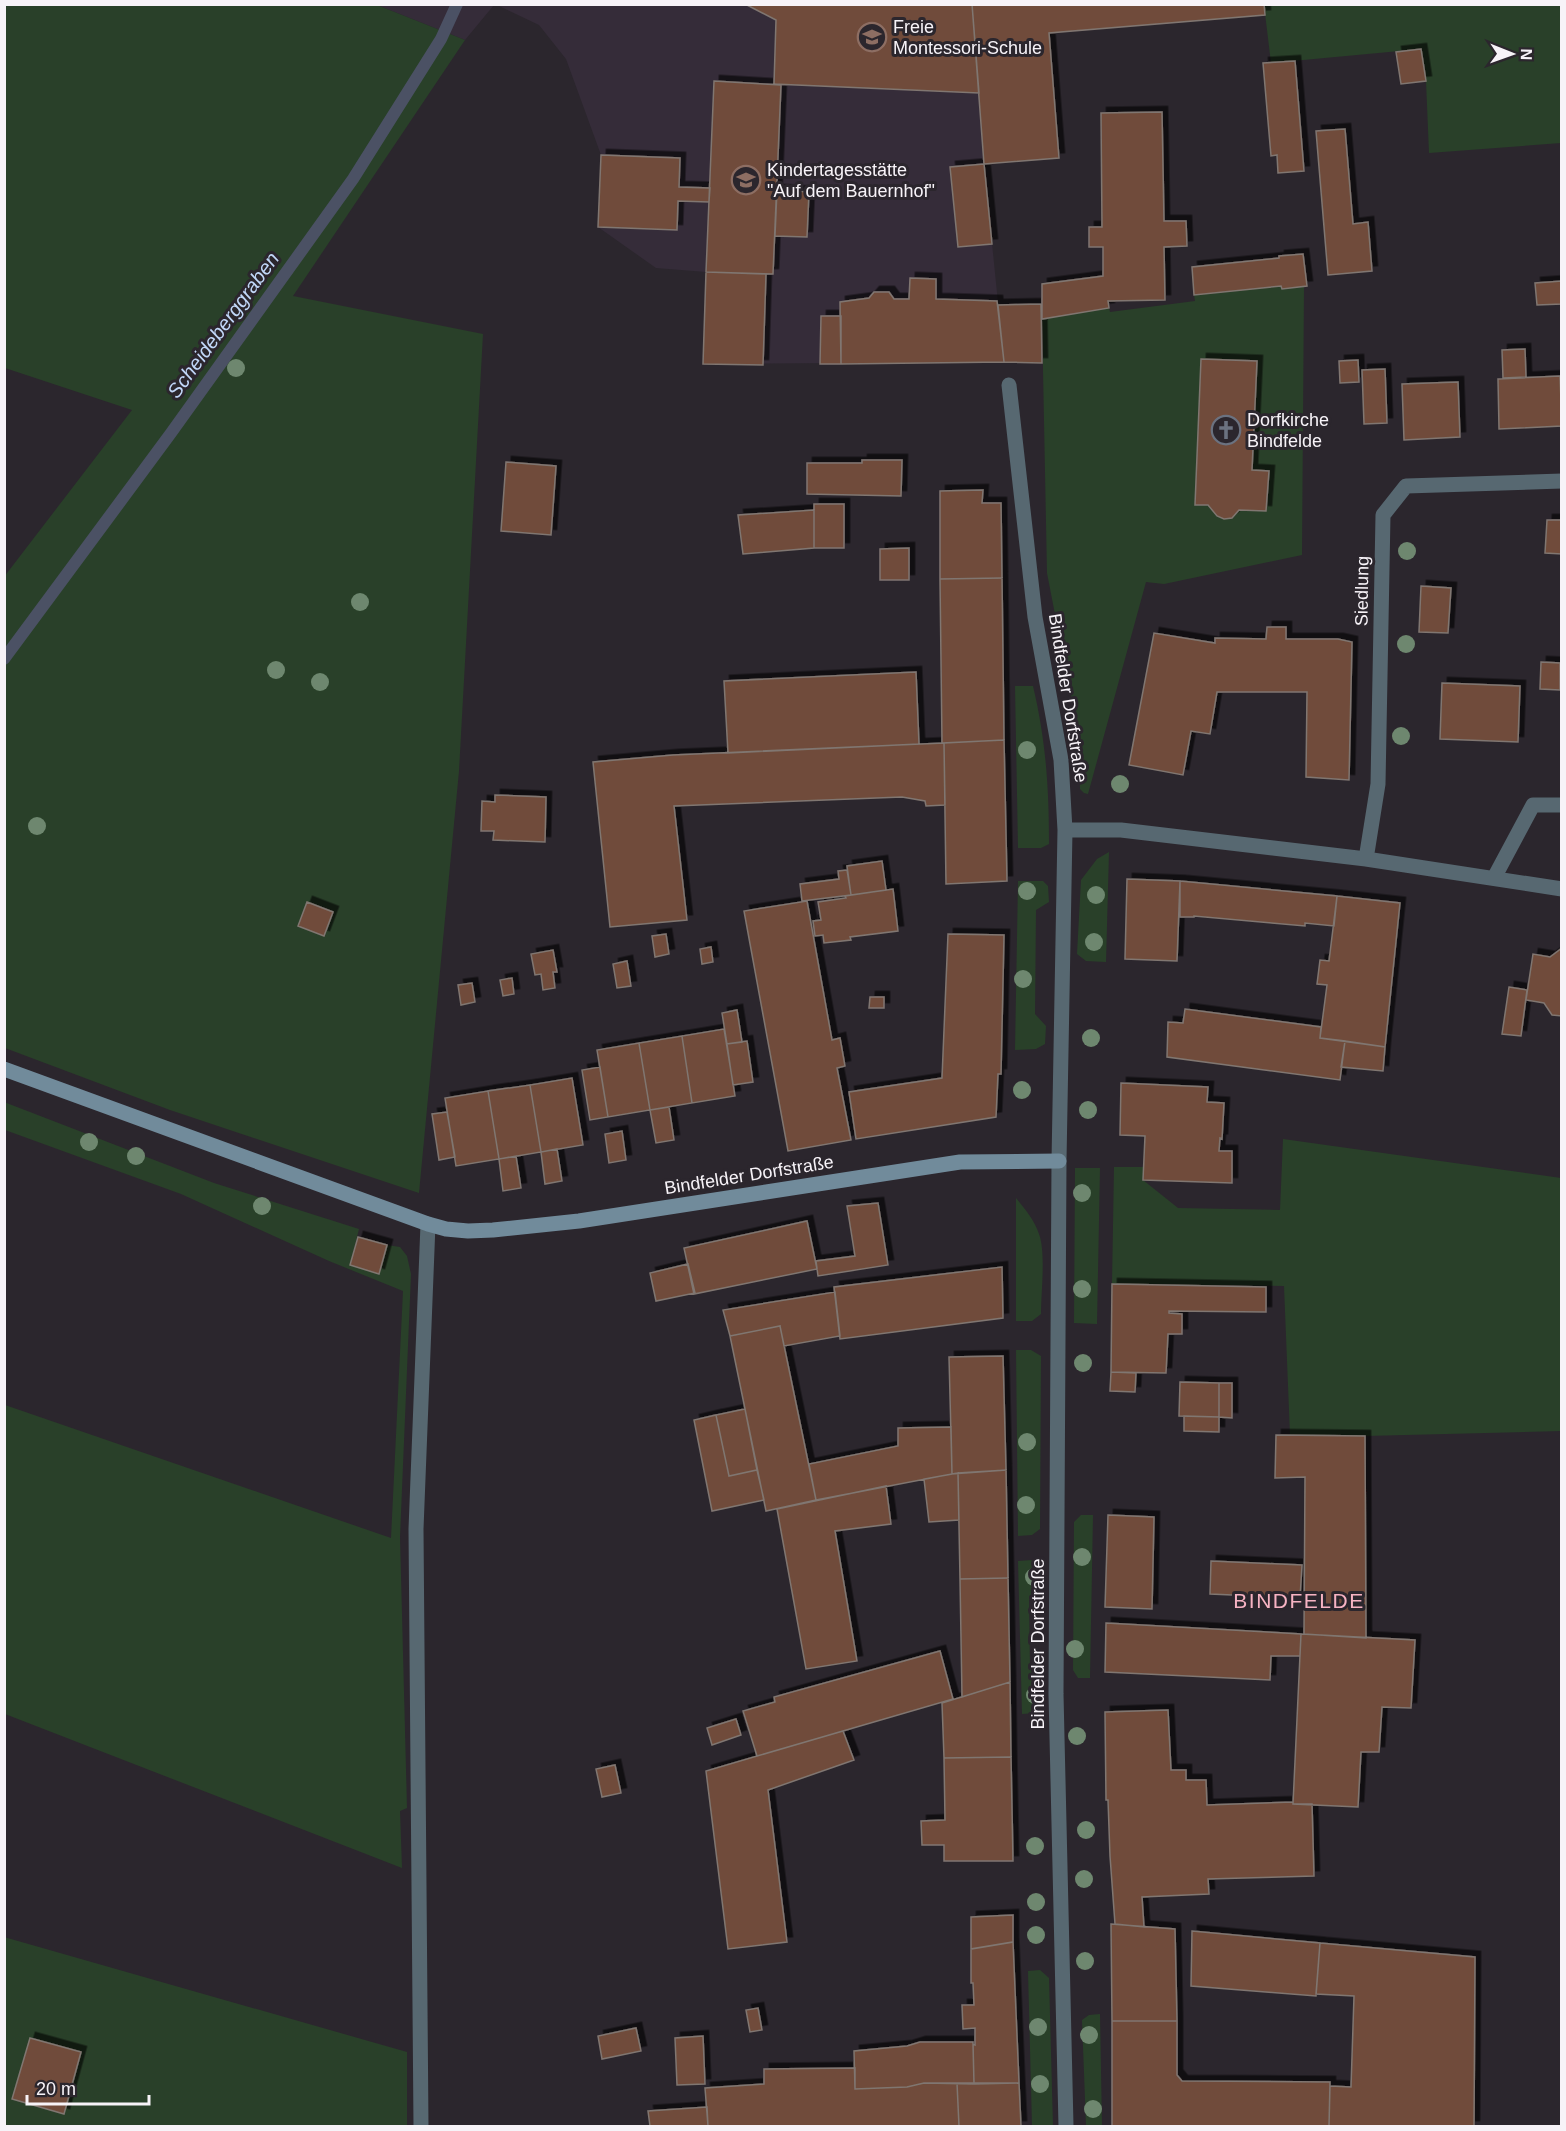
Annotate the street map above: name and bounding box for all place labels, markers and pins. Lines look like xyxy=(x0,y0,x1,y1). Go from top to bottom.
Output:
place label: Freie Montessori-Schule xyxy=(893,17,1042,58)
school or university icon: Freie Montessori-Schule xyxy=(856,21,888,53)
place label: Kindertagesstätte "Auf dem Bauernhof" xyxy=(767,160,935,201)
school or university icon: Kindertagesstätte "Auf dem Bauernhof" xyxy=(730,164,762,196)
place label: Dorfkirche Bindfelde xyxy=(1247,410,1329,451)
church icon: Dorfkirche Bindfelde xyxy=(1210,414,1242,446)

